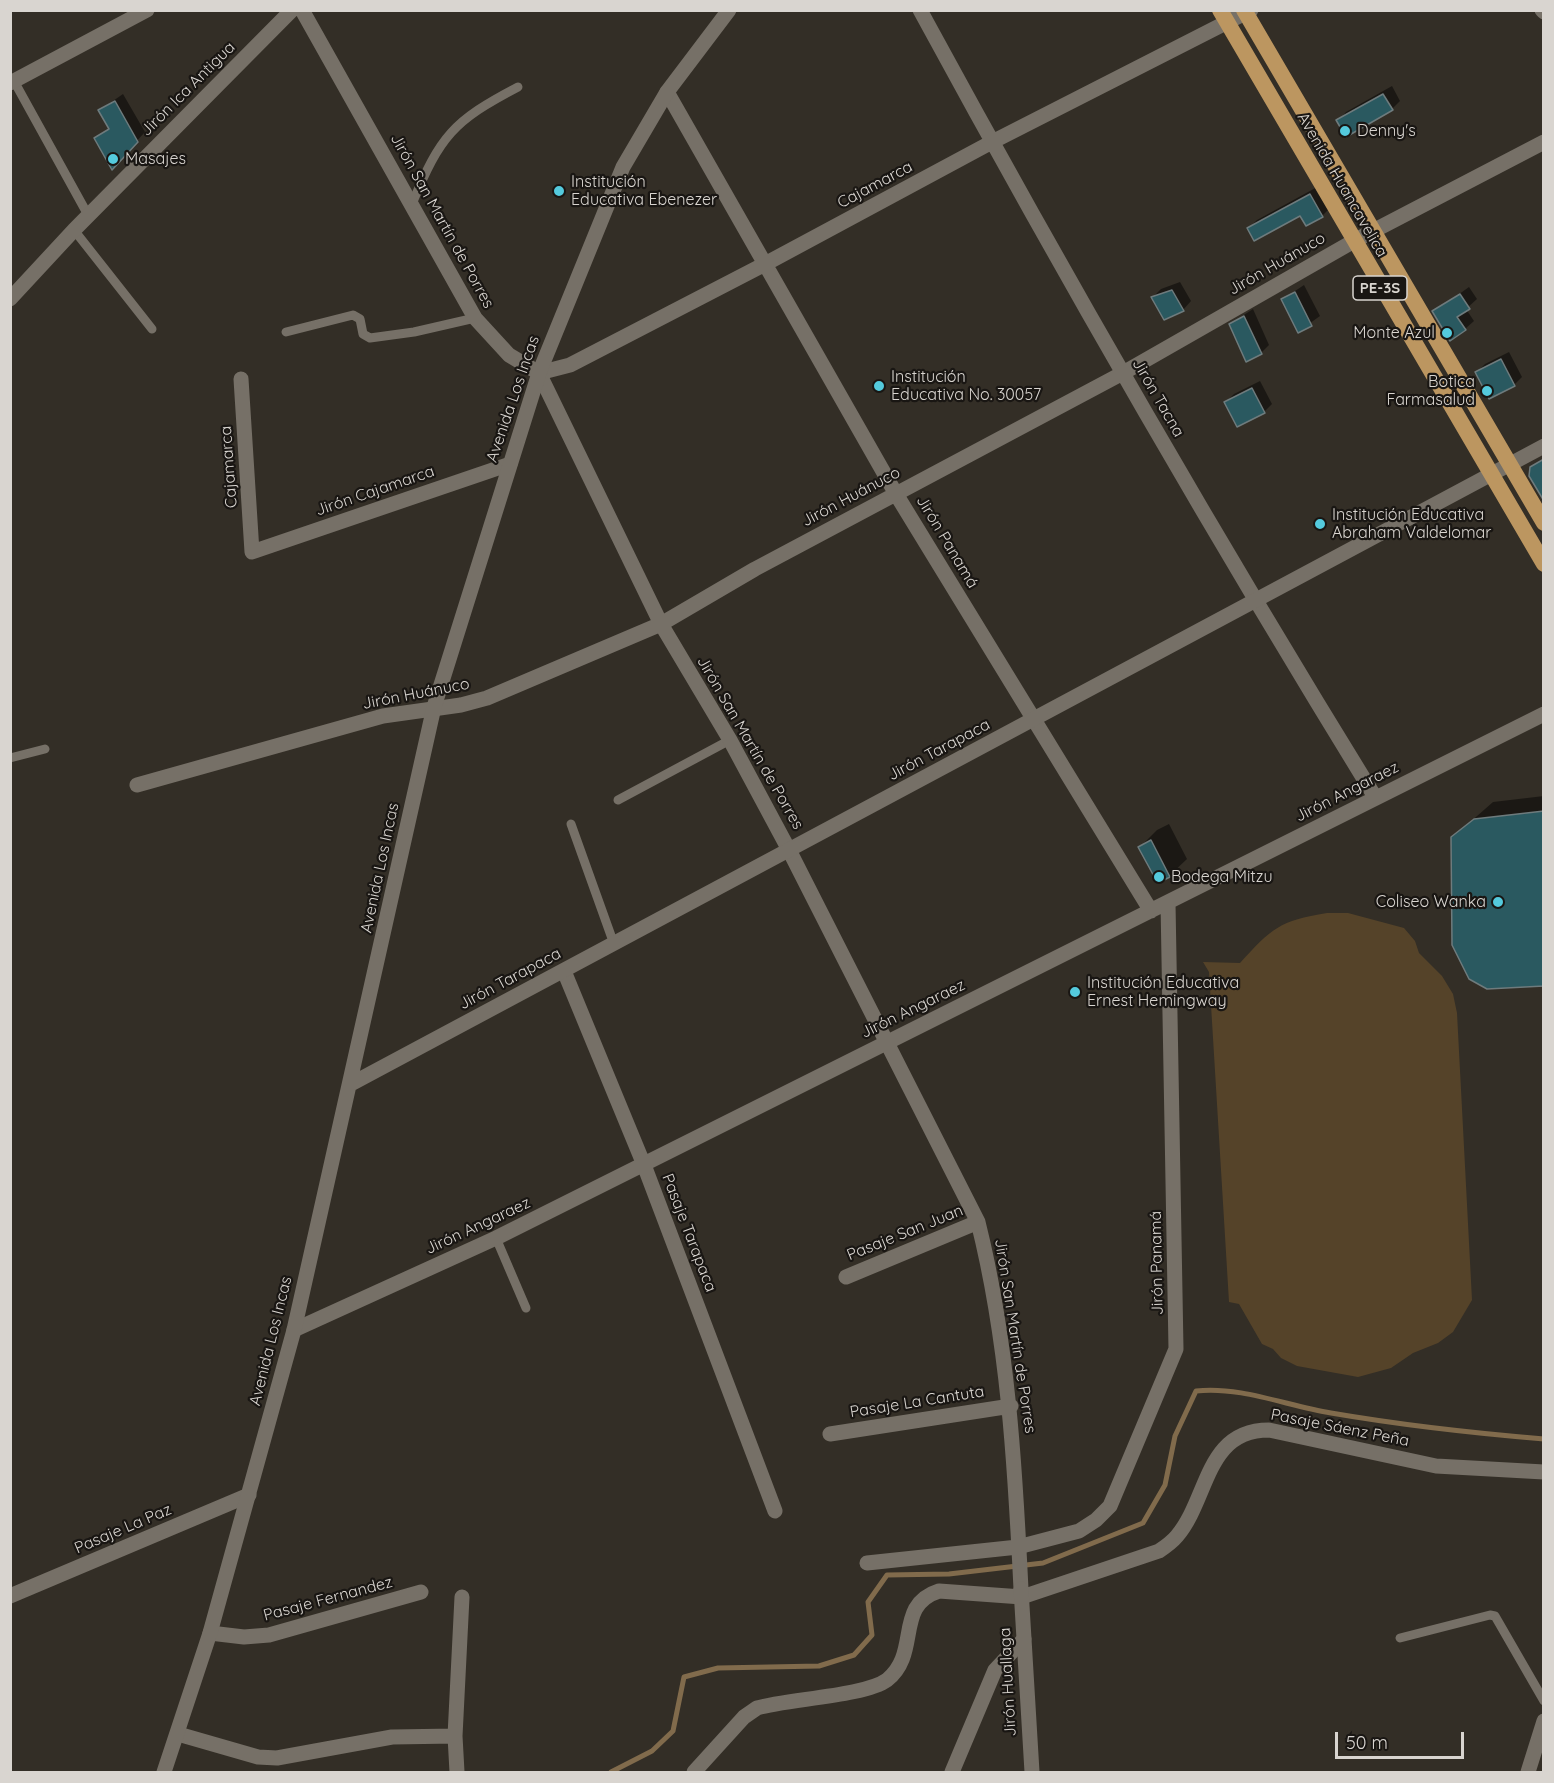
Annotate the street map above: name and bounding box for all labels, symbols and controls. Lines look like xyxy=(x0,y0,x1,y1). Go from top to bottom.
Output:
street label: Jirón Ica Antigua xyxy=(137,38,239,140)
street label: Avenida Huancavelica xyxy=(1293,109,1391,261)
place label: Denny's xyxy=(1357,121,1416,141)
marker: Denny's xyxy=(1338,124,1352,138)
street label: Jirón San Martín de Porres xyxy=(386,130,498,312)
place label: Masajes xyxy=(125,149,186,169)
marker: Masajes xyxy=(106,152,120,166)
street label: Cajamarca xyxy=(834,157,916,213)
place label: Institución Educativa Ebenezer xyxy=(571,172,717,210)
marker: Institución Educativa Ebenezer xyxy=(552,184,566,198)
street label: Jirón Huánuco xyxy=(1225,229,1329,299)
road number: PE-3S xyxy=(1353,276,1407,300)
place label: Monte Azul xyxy=(1353,323,1435,343)
marker: Monte Azul xyxy=(1440,326,1454,340)
street label: Avenida Los Incas xyxy=(482,333,544,465)
street label: Jirón Tacna xyxy=(1128,356,1188,440)
place label: Institución Educativa No. 30057 xyxy=(891,367,1041,405)
place label: Botica Farmasalud xyxy=(1386,372,1475,410)
marker: Institución Educativa No. 30057 xyxy=(872,379,886,393)
marker: Botica Farmasalud xyxy=(1480,384,1494,398)
street label: Cajamarca xyxy=(217,425,241,509)
street label: Jirón Cajamarca xyxy=(313,462,437,520)
street label: Jirón Huánuco xyxy=(799,463,903,531)
street label: Jirón Panamá xyxy=(912,492,982,592)
place label: Institución Educativa Abraham Valdelomar xyxy=(1332,505,1491,543)
marker: Institución Educativa Abraham Valdelomar xyxy=(1313,517,1327,531)
street label: Jirón San Martín de Porres xyxy=(693,653,807,833)
street label: Jirón Huánuco xyxy=(361,674,471,714)
street label: Jirón Tarapaca xyxy=(885,715,993,785)
street label: Jirón Angaraez xyxy=(1292,758,1402,826)
street label: Avenida Los Incas xyxy=(357,801,403,935)
place label: Bodega Mitzu xyxy=(1171,867,1273,887)
marker: Bodega Mitzu xyxy=(1152,870,1166,884)
place label: Coliseo Wanka xyxy=(1376,892,1486,912)
marker: Coliseo Wanka xyxy=(1491,895,1505,909)
street label: Jirón Tarapaca xyxy=(456,944,564,1014)
place label: Institución Educativa Ernest Hemingway xyxy=(1087,973,1239,1011)
street label: Jirón Angaraez xyxy=(858,975,968,1043)
marker: Institución Educativa Ernest Hemingway xyxy=(1068,985,1082,999)
street label: Pasaje Tarapaca xyxy=(658,1171,720,1295)
street label: Jirón Angaraez xyxy=(422,1193,534,1259)
street label: Pasaje San Juan xyxy=(844,1201,966,1265)
street label: Jirón Panamá xyxy=(1146,1211,1168,1315)
street label: Jirón San Martín de Porres xyxy=(990,1237,1040,1435)
street label: Avenida Los Incas xyxy=(246,1274,296,1408)
street label: Pasaje La Cantuta xyxy=(848,1382,986,1422)
street label: Pasaje Sáenz Peña xyxy=(1269,1405,1411,1451)
street label: Pasaje La Paz xyxy=(72,1500,174,1558)
street label: Pasaje Fernandez xyxy=(261,1573,395,1625)
street label: Jirón Huallaga xyxy=(996,1627,1020,1737)
scale bar xyxy=(1338,1720,1467,1758)
text: 50 m xyxy=(1346,1731,1388,1754)

